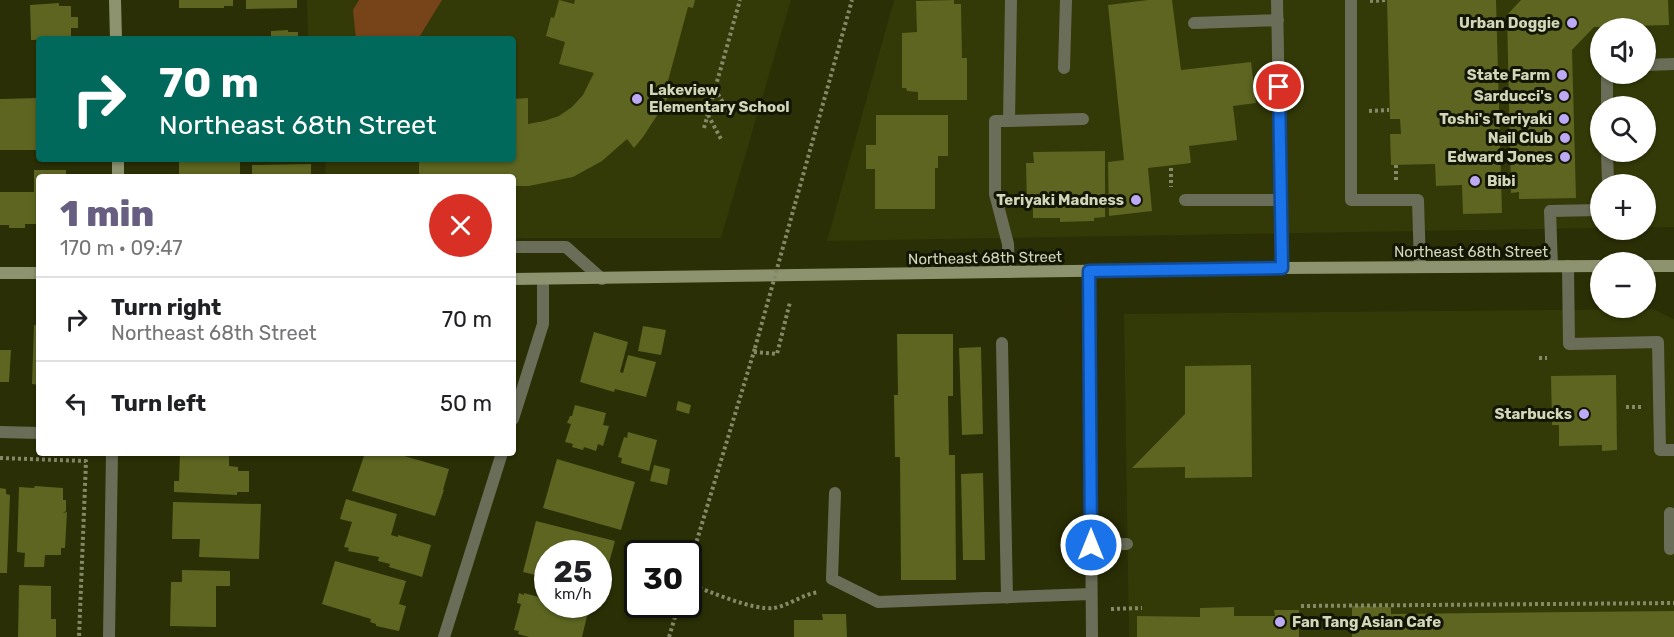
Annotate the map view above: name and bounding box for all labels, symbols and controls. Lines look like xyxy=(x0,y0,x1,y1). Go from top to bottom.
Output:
place label: Urban Doggie xyxy=(1459,14,1560,32)
marker: Urban Doggie xyxy=(1565,16,1579,30)
map controls xyxy=(1590,18,1656,318)
button: sound xyxy=(1590,18,1656,84)
text: 70 m xyxy=(159,58,259,108)
icon: right xyxy=(60,60,138,138)
pin xyxy=(1253,61,1304,112)
place label: State Farm xyxy=(1467,66,1550,84)
marker: State Farm xyxy=(1555,68,1569,82)
icon: arrive xyxy=(1262,70,1295,103)
place label: Lakeview Elementary School xyxy=(649,81,790,116)
place label: Sarducci's xyxy=(1474,87,1552,105)
marker: Sarducci's xyxy=(1557,89,1571,103)
marker: Lakeview Elementary School xyxy=(630,92,644,106)
button: search xyxy=(1590,96,1656,162)
text: Northeast 68th Street xyxy=(159,109,437,141)
place label: Toshi's Teriyaki xyxy=(1439,110,1552,128)
marker: Toshi's Teriyaki xyxy=(1557,112,1571,126)
place label: Nail Club xyxy=(1488,129,1553,147)
marker: Nail Club xyxy=(1558,131,1572,145)
place label: Edward Jones xyxy=(1447,148,1553,166)
marker: Edward Jones xyxy=(1558,150,1572,164)
place label: Bibi xyxy=(1487,172,1516,190)
marker: Bibi xyxy=(1468,174,1482,188)
button: + xyxy=(1590,174,1656,240)
place label: Teriyaki Madness xyxy=(996,191,1124,209)
text: 1 min xyxy=(60,192,154,235)
marker: Teriyaki Madness xyxy=(1129,193,1143,207)
button: close xyxy=(429,194,492,257)
text: 170 m · 09:47 xyxy=(60,236,183,260)
street label: Northeast 68th Street xyxy=(1394,243,1548,261)
street label: Northeast 68th Street xyxy=(908,248,1062,268)
button: − xyxy=(1590,252,1656,318)
text: Turn right xyxy=(111,294,221,321)
icon: right xyxy=(60,303,93,336)
text: 70 m xyxy=(442,306,492,333)
text: Northeast 68th Street xyxy=(111,321,317,345)
icon: left xyxy=(60,387,93,420)
text: Turn left xyxy=(111,390,206,417)
text: 50 m xyxy=(440,390,492,417)
place label: Starbucks xyxy=(1495,405,1572,423)
marker: Starbucks xyxy=(1577,407,1591,421)
position arrow xyxy=(1059,513,1123,577)
speed limit sign: 30 xyxy=(624,540,702,618)
text: 25 xyxy=(554,554,592,590)
text: km/h xyxy=(554,585,592,603)
place label: Fan Tang Asian Cafe xyxy=(1292,613,1441,631)
marker: Fan Tang Asian Cafe xyxy=(1273,615,1287,629)

